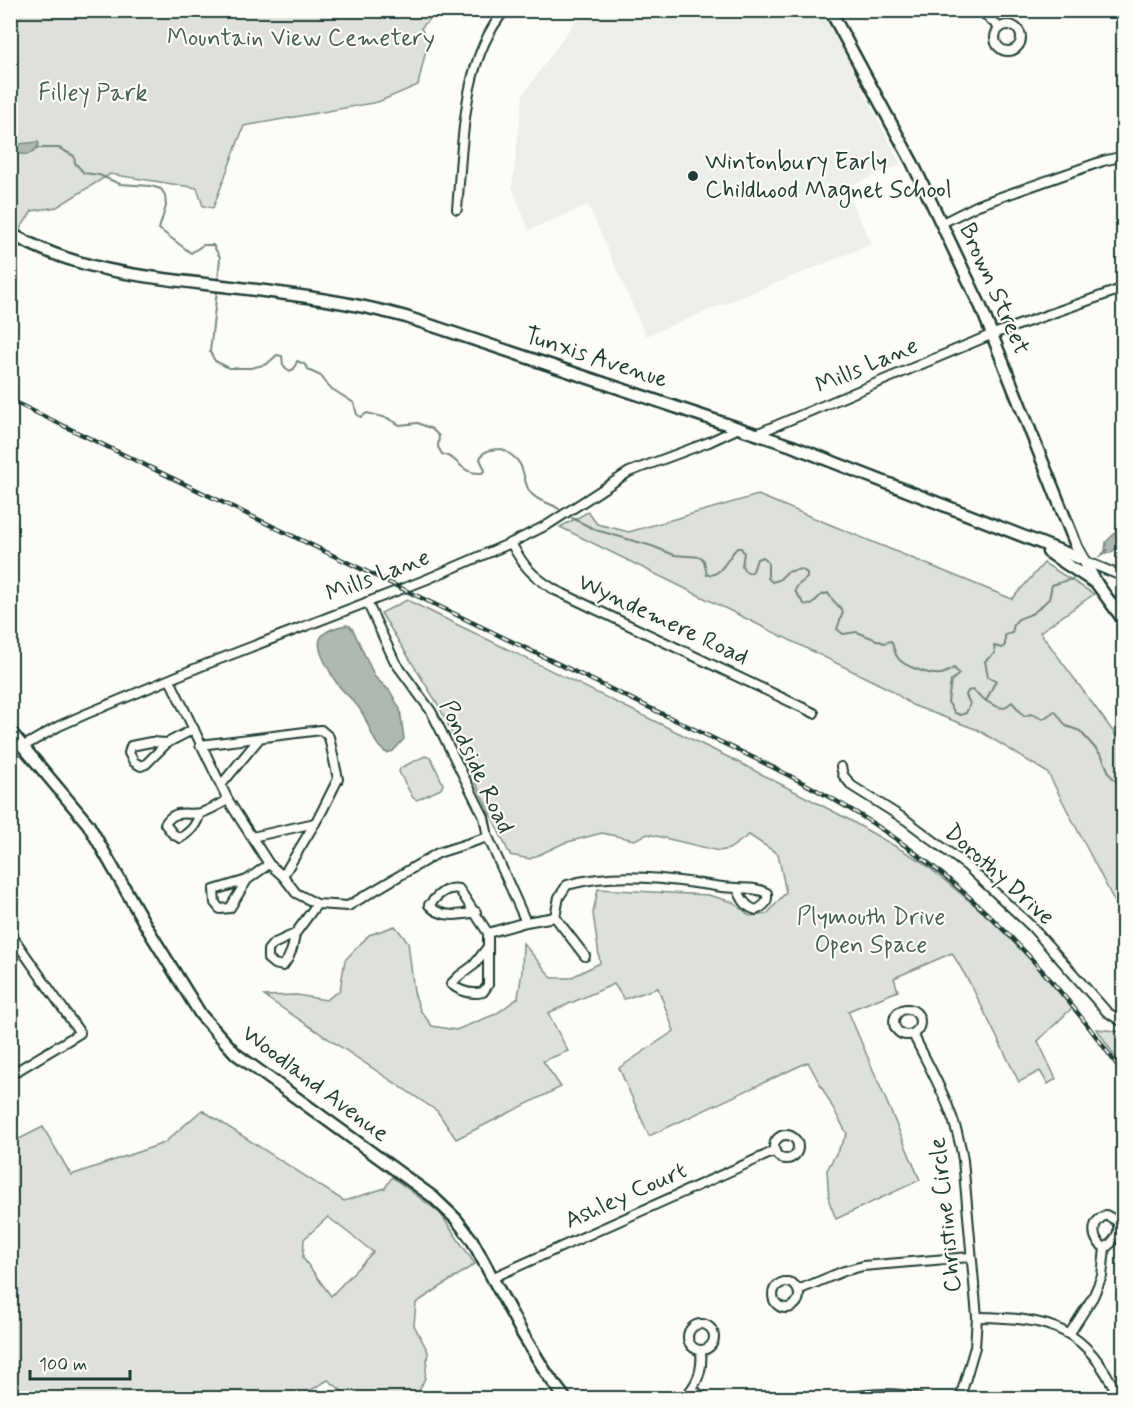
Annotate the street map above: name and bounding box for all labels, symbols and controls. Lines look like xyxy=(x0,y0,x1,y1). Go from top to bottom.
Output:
park label: Mountain View Cemetery xyxy=(167,23,435,54)
park label: Filley Park xyxy=(38,78,148,109)
place label: Wintonbury Early Childhood Magnet School xyxy=(705,147,952,208)
marker: Wintonbury Early Childhood Magnet School xyxy=(686,169,700,183)
street label: Brown Street xyxy=(951,218,1037,360)
street label: Tunxis Avenue xyxy=(521,320,671,396)
street label: Mills Lane xyxy=(811,331,923,401)
street label: Mills Lane xyxy=(322,542,434,610)
street label: Wyndemere Road xyxy=(573,567,753,673)
street label: Pondside Road xyxy=(432,695,520,839)
street label: Dorothy Drive xyxy=(937,817,1061,933)
park label: Plymouth Drive Open Space xyxy=(797,902,945,961)
street label: Woodland Avenue xyxy=(235,1018,395,1150)
street label: Christine Circle xyxy=(922,1136,970,1294)
street label: Ashley Court xyxy=(560,1155,692,1237)
scale bar xyxy=(30,1343,130,1381)
text: 100 m xyxy=(39,1353,87,1377)

